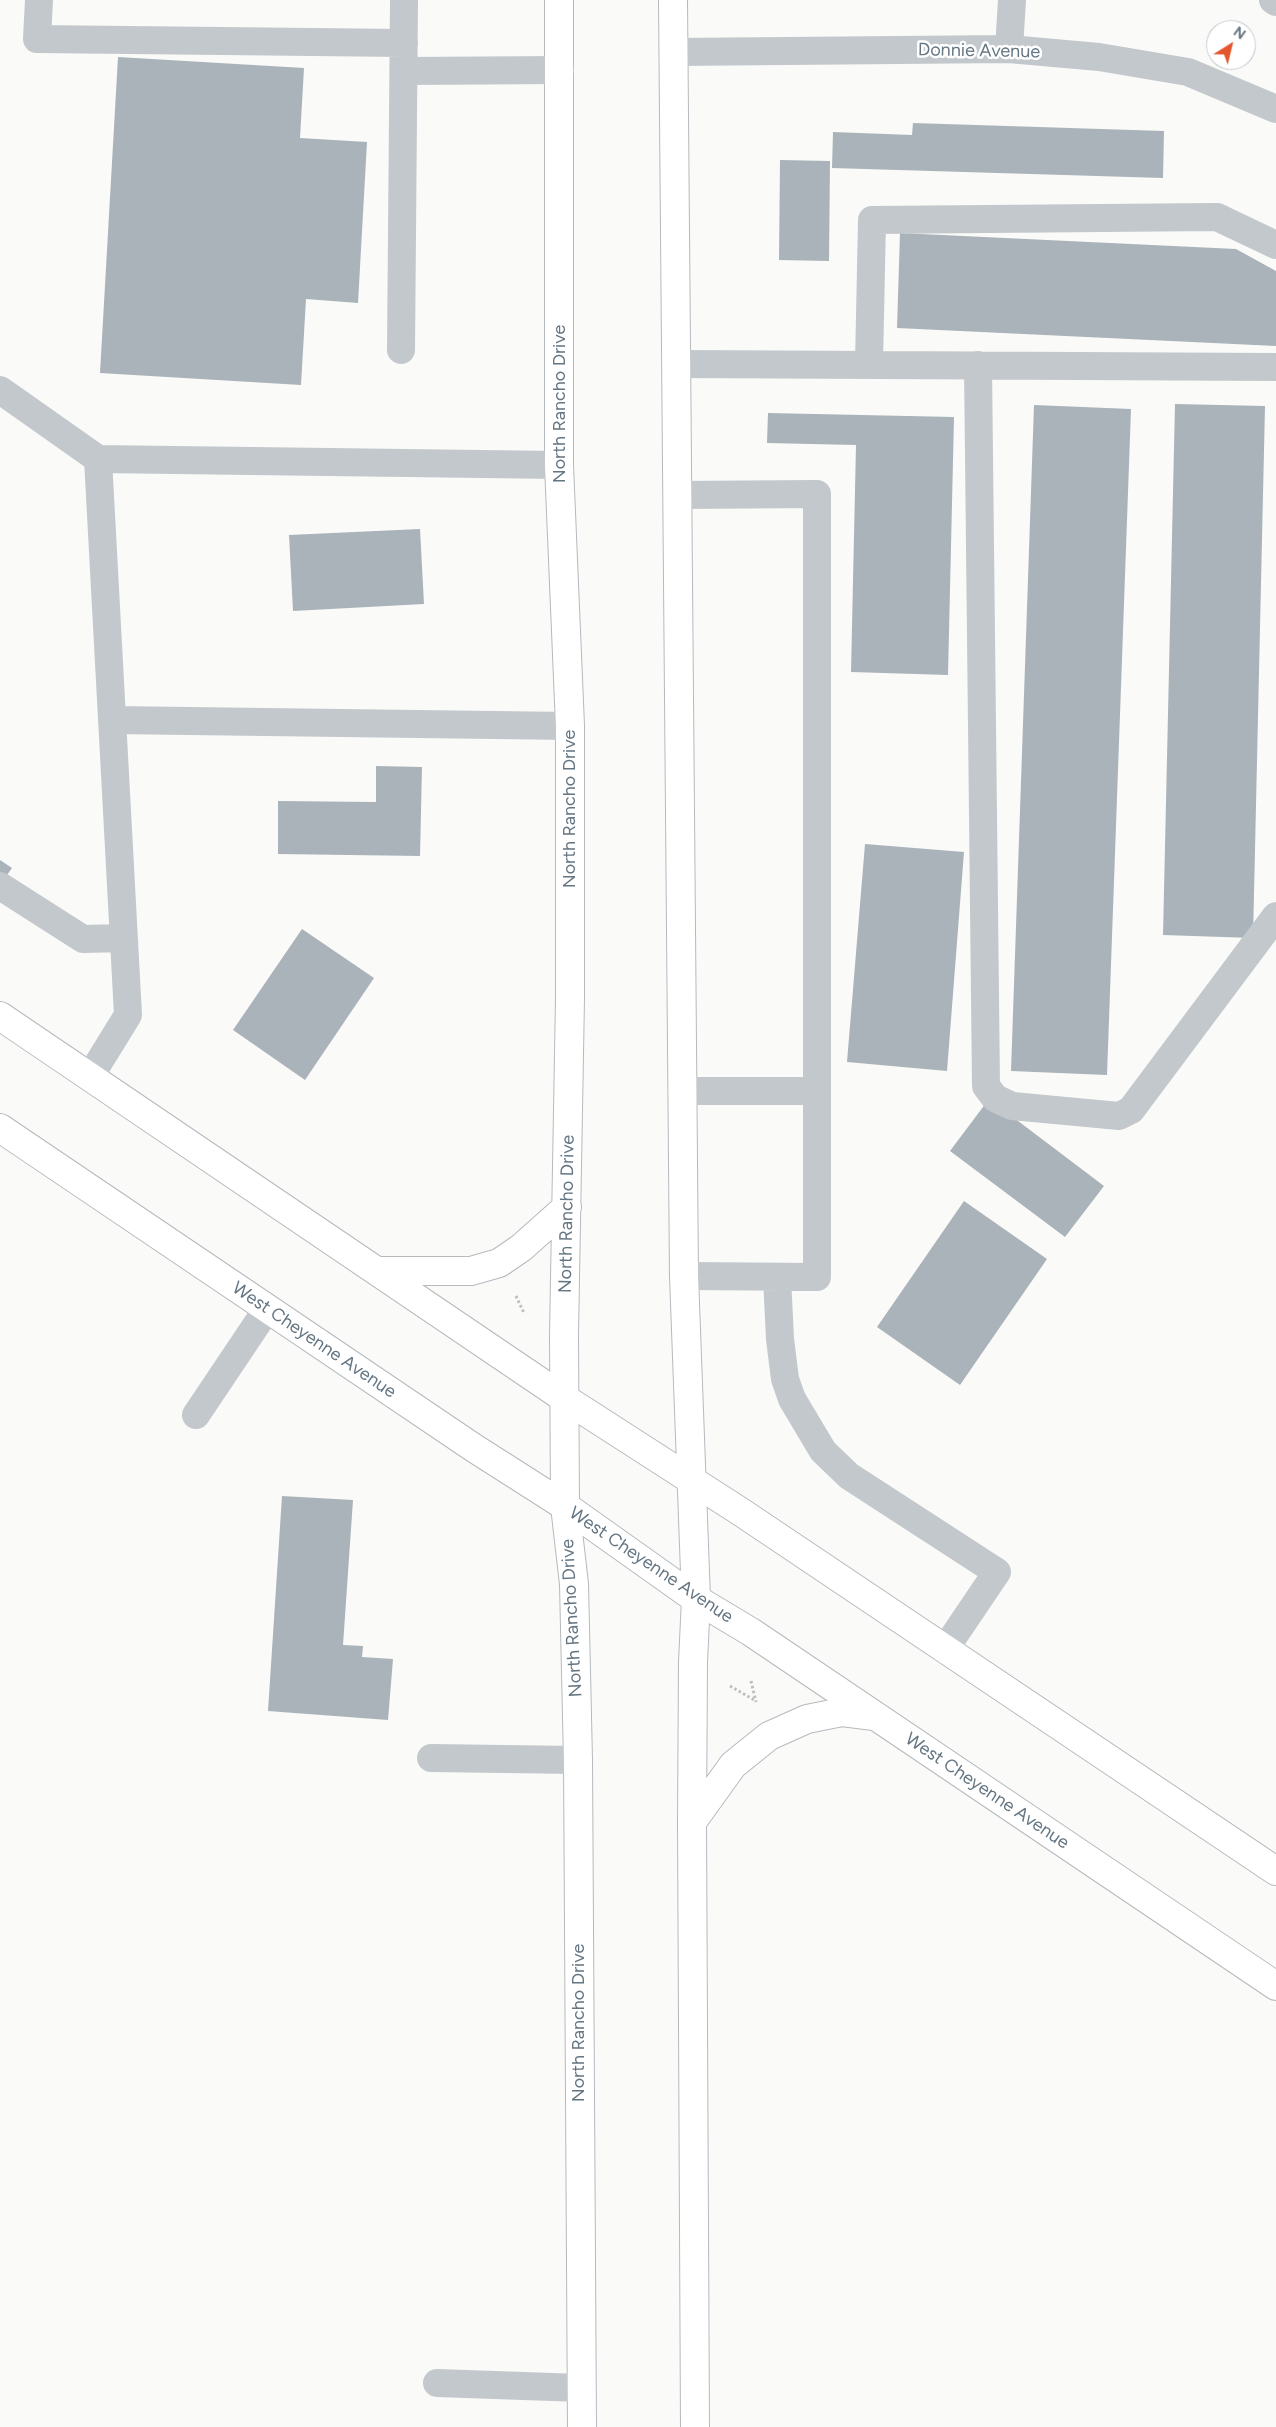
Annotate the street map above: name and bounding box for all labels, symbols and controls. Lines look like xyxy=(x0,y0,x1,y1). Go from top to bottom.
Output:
north arrow xyxy=(1206,20,1256,70)
text: N xyxy=(1230,23,1249,43)
street label: Donnie Avenue xyxy=(918,39,1040,63)
street label: North Rancho Drive xyxy=(549,325,571,483)
street label: North Rancho Drive xyxy=(559,730,581,888)
street label: North Rancho Drive xyxy=(555,1135,579,1293)
street label: West Cheyenne Avenue xyxy=(228,1277,400,1403)
street label: West Cheyenne Avenue xyxy=(565,1502,737,1628)
street label: North Rancho Drive xyxy=(557,1538,587,1698)
street label: West Cheyenne Avenue xyxy=(901,1728,1073,1854)
street label: North Rancho Drive xyxy=(568,1944,590,2102)

